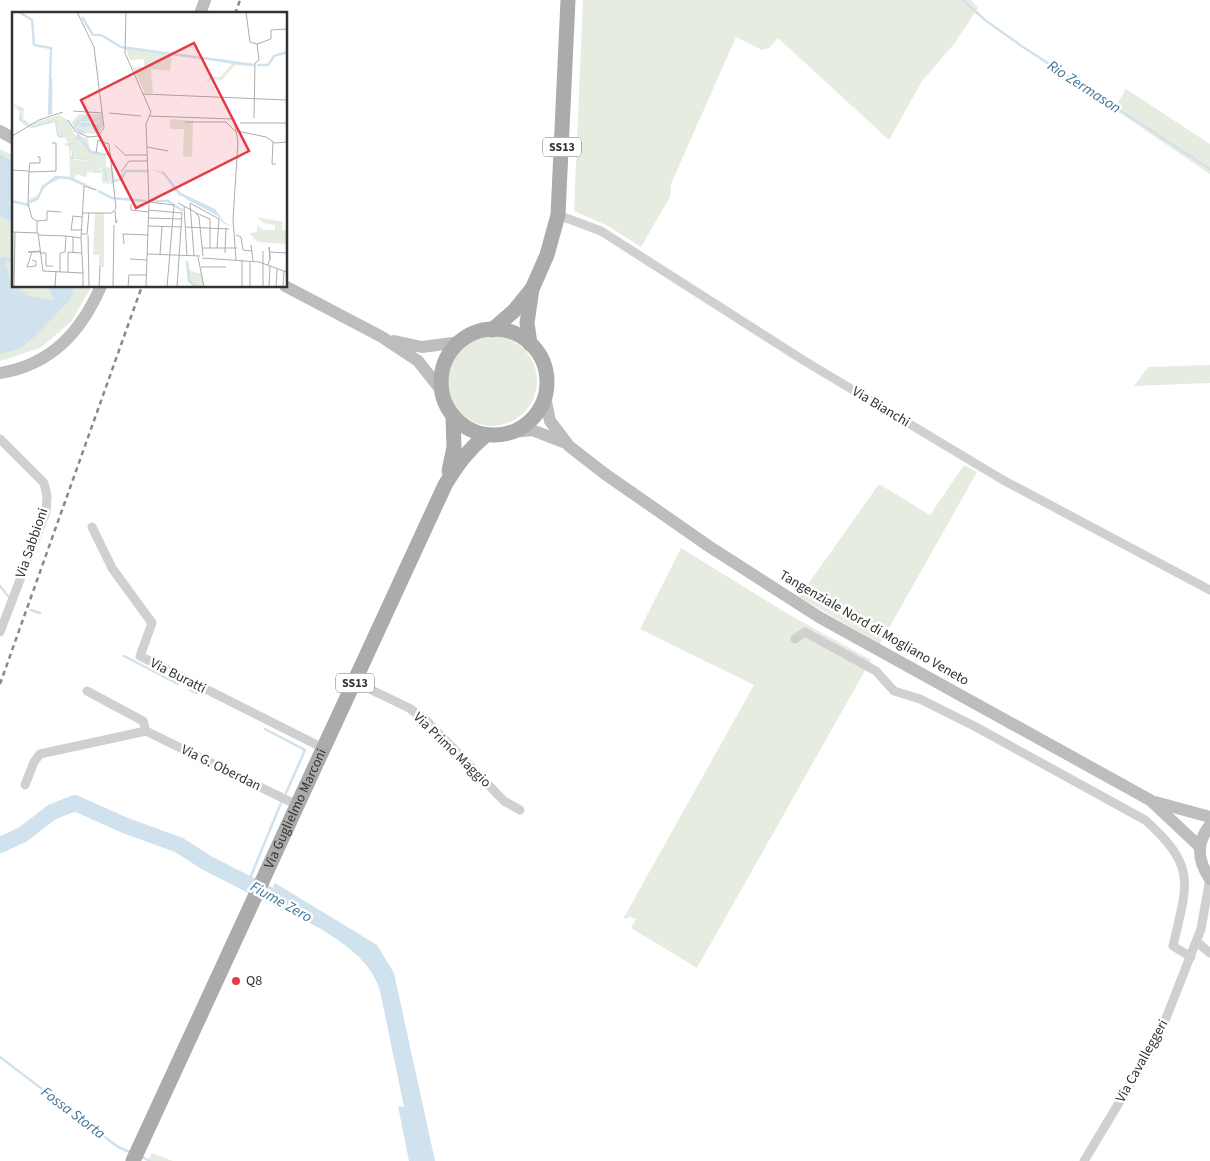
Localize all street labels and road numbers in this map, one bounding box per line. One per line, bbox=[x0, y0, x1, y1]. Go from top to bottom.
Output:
road number: SS13 bbox=[543, 138, 581, 156]
street label: Via Bianchi bbox=[848, 382, 914, 432]
street label: Via Sabbioni bbox=[11, 505, 53, 581]
street label: Tangenziale Nord di Mogliano Veneto bbox=[776, 565, 972, 691]
street label: Via Buratti bbox=[147, 653, 209, 699]
road number: SS13 bbox=[336, 674, 374, 692]
street label: Via Primo Maggio bbox=[409, 708, 495, 792]
street label: Via G. Oberdan bbox=[178, 740, 264, 796]
street label: Via Guglielmo Marconi bbox=[259, 745, 332, 872]
street label: Via Cavalleggeri bbox=[1111, 1016, 1173, 1106]

